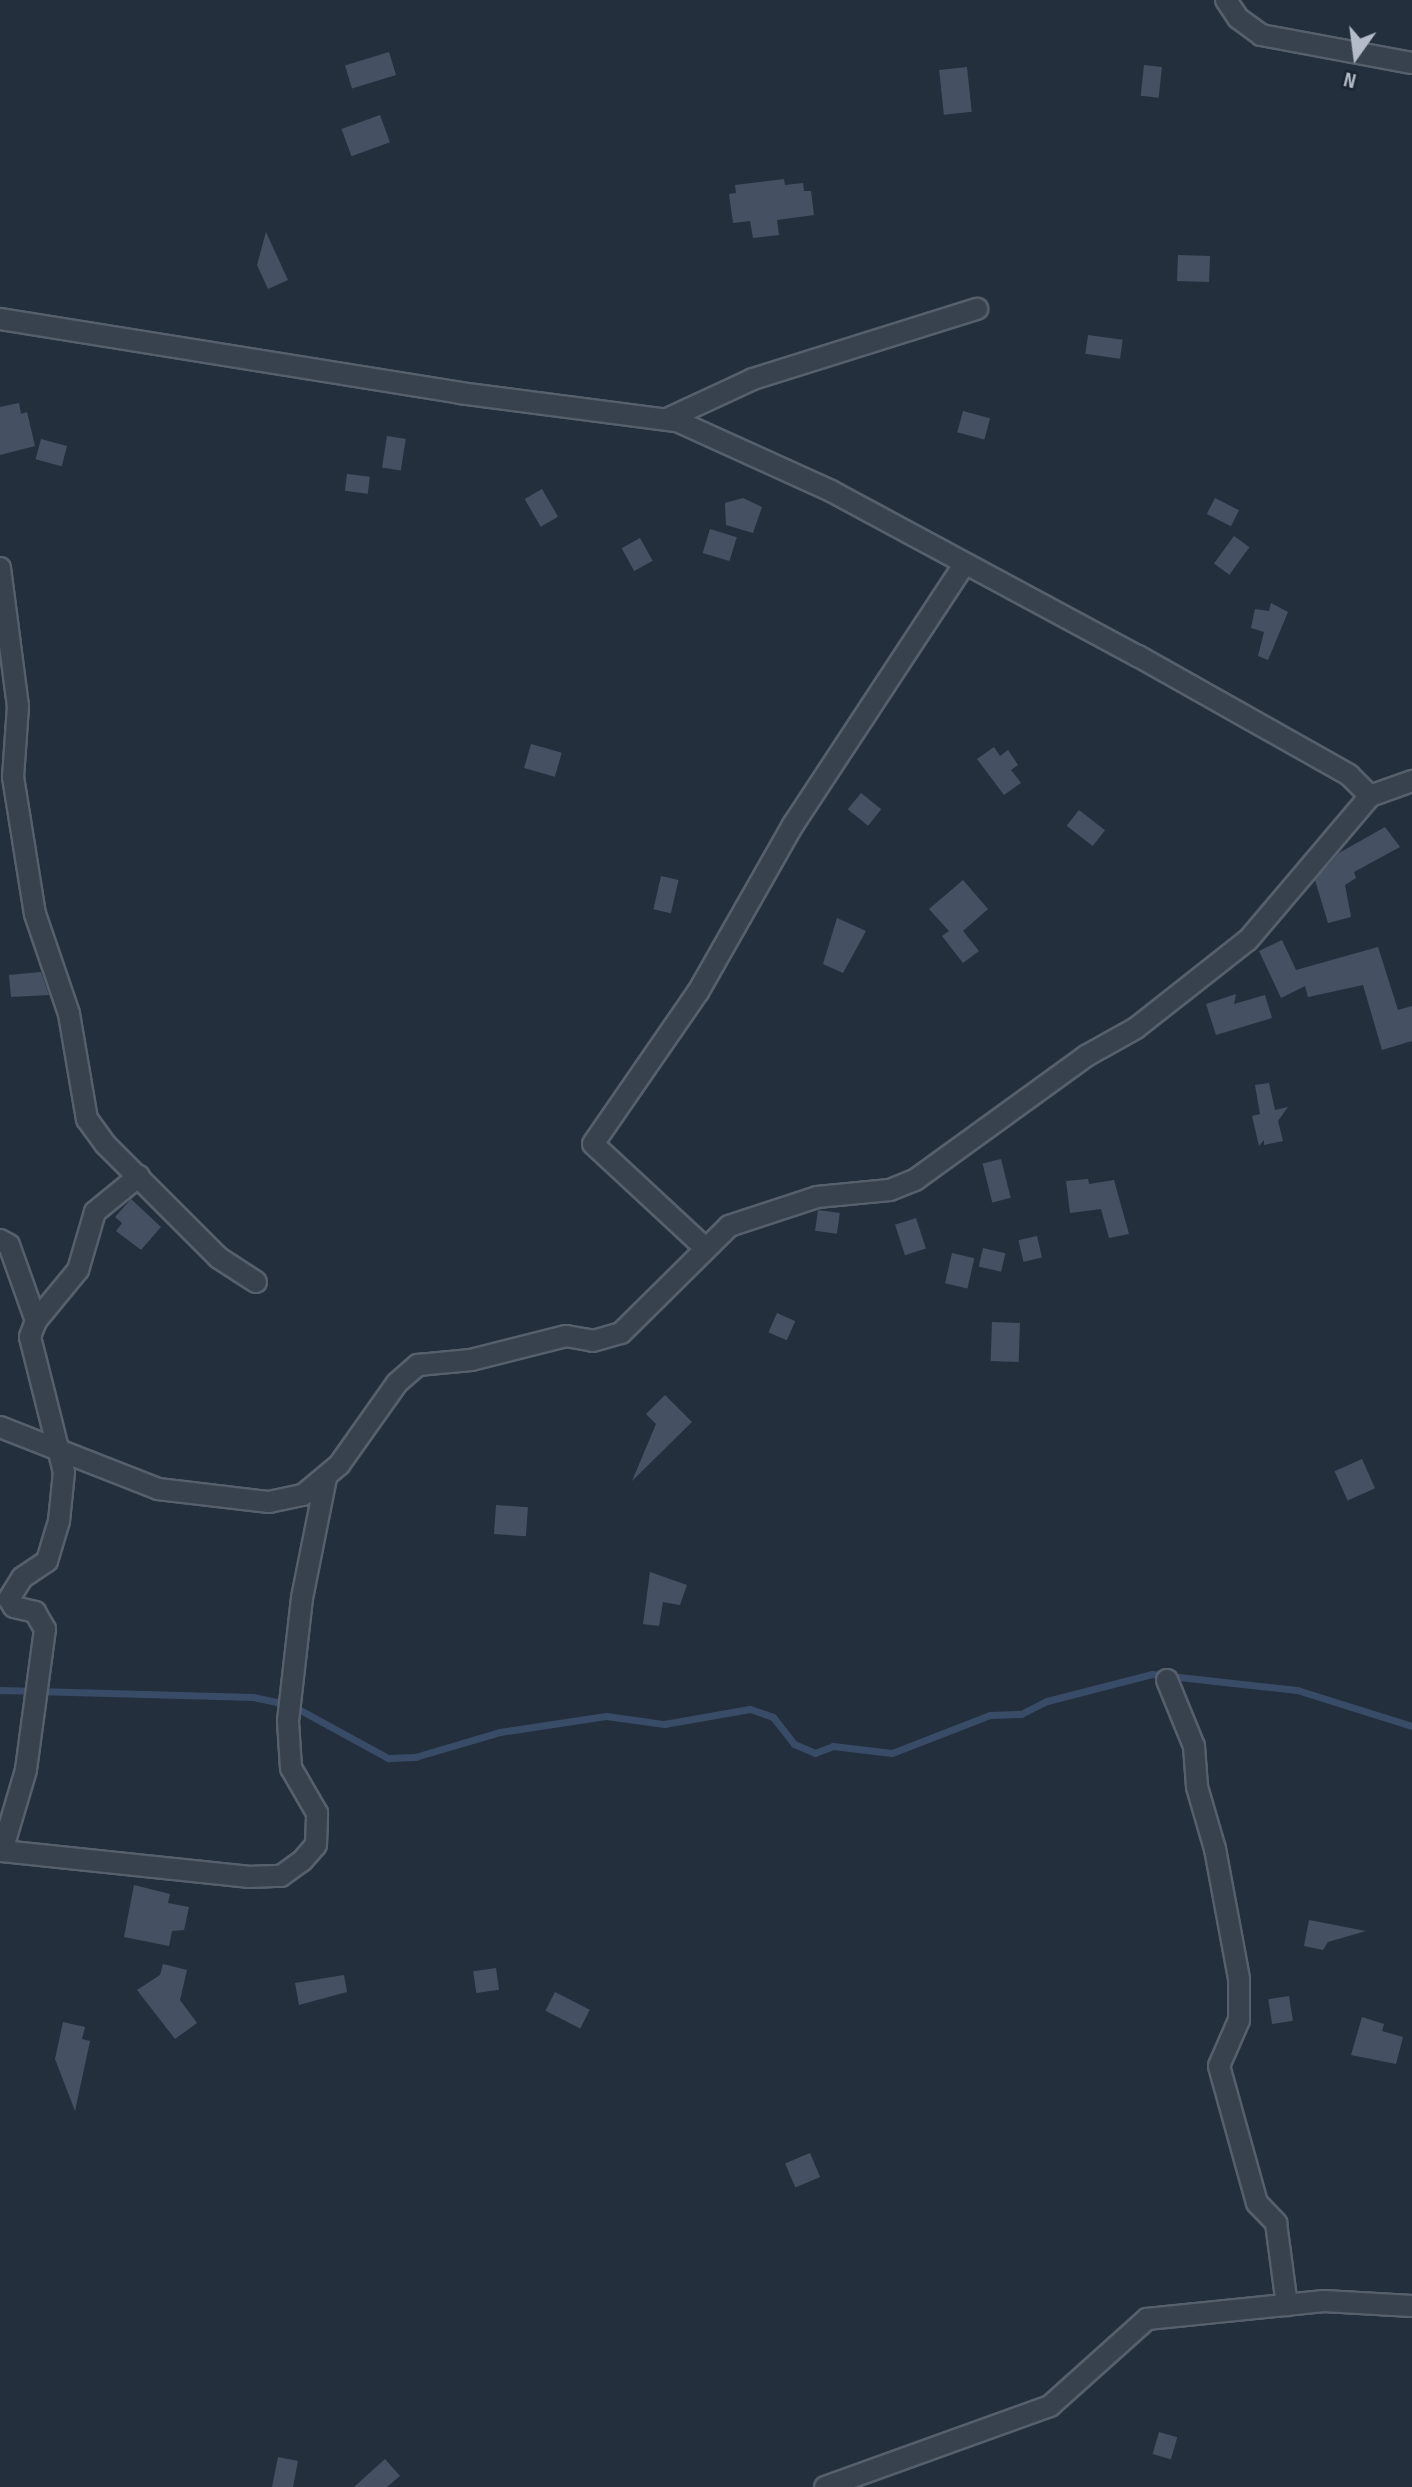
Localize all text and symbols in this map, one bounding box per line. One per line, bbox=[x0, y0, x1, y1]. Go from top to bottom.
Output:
north arrow bbox=[1316, 16, 1396, 96]
text: N bbox=[1341, 65, 1359, 94]

